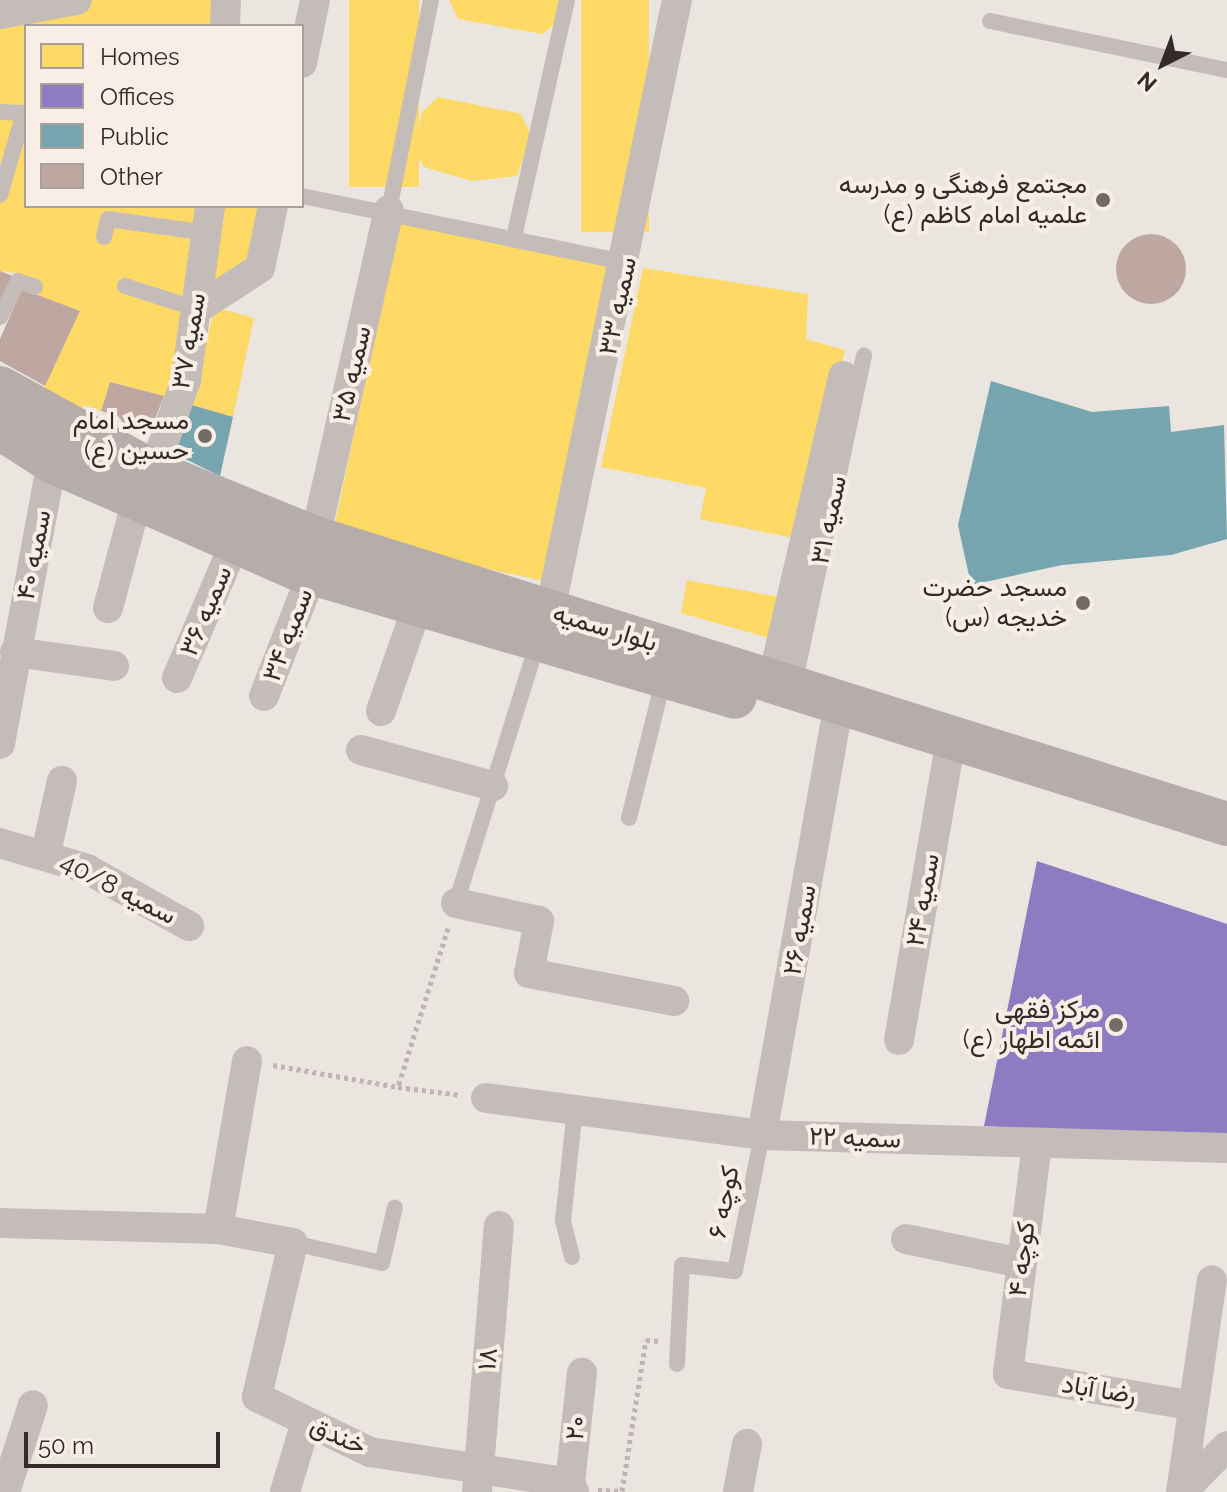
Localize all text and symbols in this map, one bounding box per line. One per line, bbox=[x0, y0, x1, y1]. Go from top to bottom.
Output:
legend bbox=[24, 24, 304, 208]
north arrow bbox=[1123, 24, 1203, 104]
text: Homes bbox=[100, 42, 180, 71]
text: N bbox=[1132, 67, 1162, 97]
text: Offices bbox=[100, 82, 174, 111]
text: Public bbox=[100, 122, 169, 151]
text: Other bbox=[100, 162, 163, 191]
place label: مجتمع فرهنگی و مدرسه علمیه امام کاظم (ع) bbox=[839, 169, 1087, 230]
marker: مجتمع فرهنگی و مدرسه علمیه امام کاظم (ع) bbox=[1094, 191, 1112, 209]
street label: سمیه ۳۳ bbox=[592, 254, 644, 358]
street label: سمیه ۳۷ bbox=[165, 290, 213, 392]
street label: سمیه ۳۵ bbox=[326, 323, 378, 425]
place label: مسجد امام حسین (ع) bbox=[73, 405, 189, 466]
marker: مسجد امام حسین (ع) bbox=[196, 427, 214, 445]
street label: سمیه ۳۱ bbox=[804, 473, 854, 567]
street label: سمیه ۴۰ bbox=[10, 507, 58, 603]
street label: سمیه ۳۶ bbox=[173, 561, 239, 661]
place label: مسجد حضرت خدیجه (س) bbox=[922, 572, 1067, 634]
street label: سمیه ۳۴ bbox=[256, 584, 320, 686]
marker: مسجد حضرت خدیجه (س) bbox=[1074, 594, 1092, 612]
street label: بلوار سمیه bbox=[549, 597, 661, 659]
street label: سمیه 40/8 bbox=[55, 847, 181, 931]
street label: سمیه ۲۴ bbox=[900, 851, 946, 949]
street label: سمیه ۲۶ bbox=[777, 882, 823, 978]
place label: مرکز فقهی ائمه اطهار (ع) bbox=[963, 994, 1100, 1056]
marker: مرکز فقهی ائمه اطهار (ع) bbox=[1107, 1016, 1125, 1034]
street label: سمیه ۲۲ bbox=[808, 1121, 902, 1155]
street label: کوچه ۶ bbox=[702, 1163, 746, 1241]
street label: کوچه ۴ bbox=[1002, 1220, 1042, 1298]
street label: ۱۸ bbox=[471, 1346, 505, 1372]
street label: رضا آباد bbox=[1060, 1369, 1138, 1411]
street label: خندق bbox=[305, 1410, 371, 1462]
street label: ۲۰ bbox=[559, 1414, 593, 1442]
scale bar bbox=[28, 1416, 224, 1466]
text: 50 m bbox=[38, 1431, 94, 1460]

